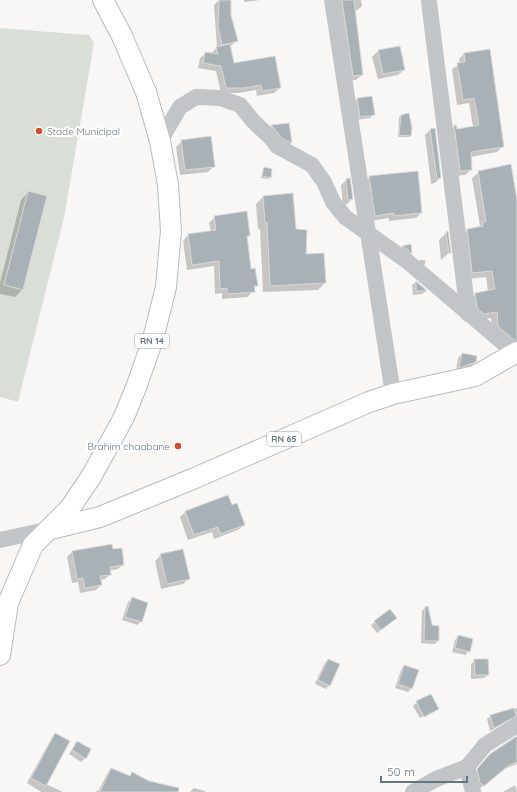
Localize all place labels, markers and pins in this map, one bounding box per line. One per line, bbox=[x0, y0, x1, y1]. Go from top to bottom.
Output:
place label: Stade Municipal bbox=[47, 125, 120, 138]
marker: Stade Municipal bbox=[34, 126, 44, 136]
place label: Brahim chaabane bbox=[87, 440, 170, 453]
marker: Brahim chaabane bbox=[173, 441, 183, 451]

